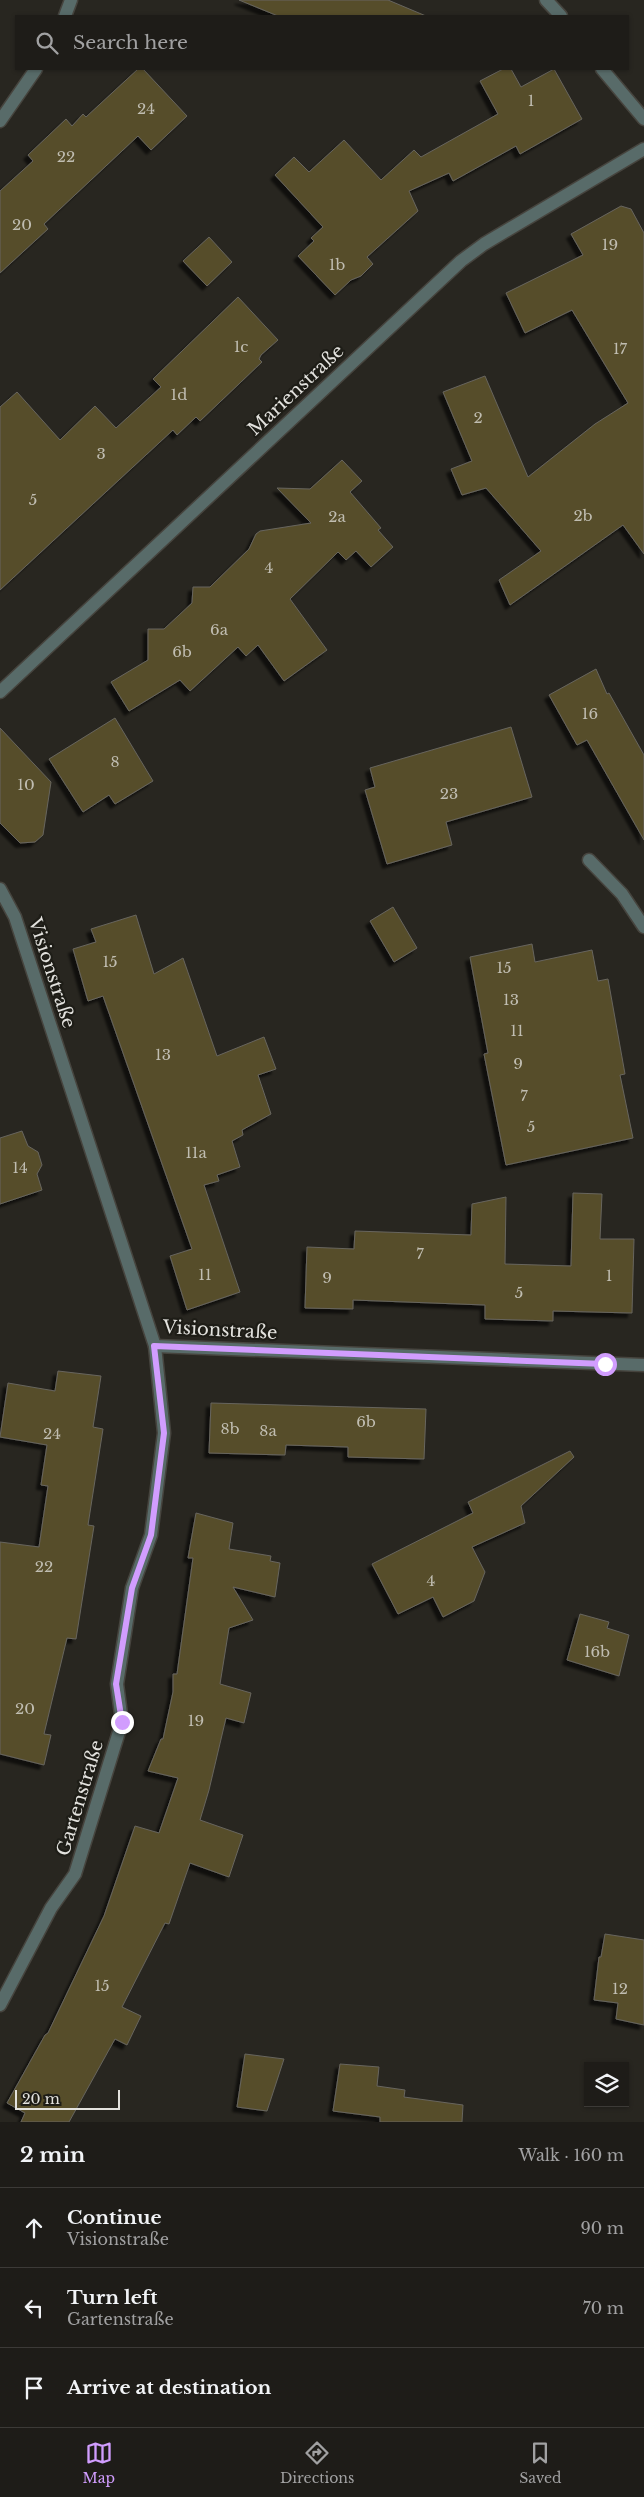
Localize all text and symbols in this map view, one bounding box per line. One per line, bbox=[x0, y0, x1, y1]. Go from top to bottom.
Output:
search box bbox=[15, 15, 629, 70]
icon: search bbox=[33, 29, 61, 57]
text: Search here bbox=[73, 31, 188, 54]
house number: 1 bbox=[528, 91, 534, 110]
house number: 24 bbox=[137, 99, 155, 118]
house number: 22 bbox=[57, 147, 75, 166]
house number: 20 bbox=[12, 215, 32, 234]
house number: 19 bbox=[602, 235, 618, 254]
house number: 1b bbox=[329, 255, 345, 274]
house number: 1c bbox=[234, 337, 248, 356]
house number: 17 bbox=[613, 339, 628, 358]
street label: Marienstraße bbox=[243, 340, 349, 440]
house number: 1d bbox=[171, 385, 187, 404]
house number: 2 bbox=[473, 408, 483, 427]
house number: 3 bbox=[96, 444, 106, 463]
house number: 5 bbox=[29, 490, 37, 509]
house number: 2b bbox=[573, 506, 593, 525]
house number: 2a bbox=[328, 507, 346, 526]
house number: 4 bbox=[265, 558, 273, 577]
house number: 6a bbox=[210, 620, 229, 639]
house number: 6b bbox=[172, 642, 192, 661]
house number: 16 bbox=[582, 704, 598, 723]
house number: 8 bbox=[110, 752, 120, 771]
house number: 10 bbox=[17, 775, 35, 794]
house number: 23 bbox=[440, 784, 458, 803]
street label: Visionstraße bbox=[24, 914, 80, 1031]
house number: 15 bbox=[102, 952, 118, 971]
house number: 15 bbox=[496, 958, 512, 977]
house number: 13 bbox=[503, 990, 519, 1009]
house number: 11 bbox=[510, 1021, 524, 1040]
house number: 13 bbox=[155, 1045, 171, 1064]
house number: 9 bbox=[513, 1054, 523, 1073]
house number: 7 bbox=[520, 1086, 528, 1105]
house number: 5 bbox=[527, 1117, 535, 1136]
house number: 11a bbox=[185, 1143, 208, 1162]
house number: 14 bbox=[12, 1158, 28, 1177]
house number: 7 bbox=[416, 1244, 424, 1263]
house number: 11 bbox=[198, 1265, 212, 1284]
house number: 1 bbox=[606, 1266, 612, 1285]
house number: 9 bbox=[322, 1268, 332, 1287]
house number: 5 bbox=[515, 1283, 523, 1302]
street label: Visionstraße bbox=[161, 1316, 278, 1344]
route start bbox=[594, 1353, 617, 1376]
house number: 6b bbox=[356, 1412, 376, 1431]
house number: 8b bbox=[221, 1419, 240, 1438]
house number: 8a bbox=[259, 1421, 277, 1440]
house number: 24 bbox=[43, 1424, 61, 1443]
house number: 22 bbox=[35, 1557, 53, 1576]
house number: 4 bbox=[427, 1571, 435, 1590]
house number: 16b bbox=[584, 1642, 610, 1661]
house number: 20 bbox=[15, 1699, 35, 1718]
route end bbox=[111, 1711, 134, 1734]
house number: 19 bbox=[188, 1711, 204, 1730]
street label: Gartenstraße bbox=[52, 1737, 108, 1859]
house number: 15 bbox=[94, 1976, 110, 1995]
house number: 12 bbox=[612, 1979, 628, 1998]
map controls bbox=[584, 2062, 629, 2107]
button: layers bbox=[584, 2062, 629, 2107]
scale bar bbox=[15, 2087, 120, 2110]
text: 20 m bbox=[22, 2090, 60, 2108]
text: 2 min bbox=[20, 2142, 85, 2168]
text: Walk · 160 m bbox=[519, 2145, 624, 2165]
text: Continue bbox=[67, 2206, 162, 2229]
icon: ahead bbox=[20, 2214, 48, 2242]
text: 90 m bbox=[581, 2218, 624, 2238]
text: Visionstraße bbox=[67, 2229, 169, 2249]
text: Turn left bbox=[67, 2286, 158, 2309]
icon: left bbox=[20, 2294, 48, 2322]
text: 70 m bbox=[583, 2298, 624, 2318]
text: Gartenstraße bbox=[67, 2309, 174, 2329]
icon: arrive bbox=[20, 2374, 48, 2402]
text: Arrive at destination bbox=[67, 2376, 271, 2399]
tab: Map bbox=[82, 2439, 115, 2487]
tab: Directions bbox=[280, 2439, 354, 2487]
tab: Saved bbox=[519, 2439, 562, 2487]

